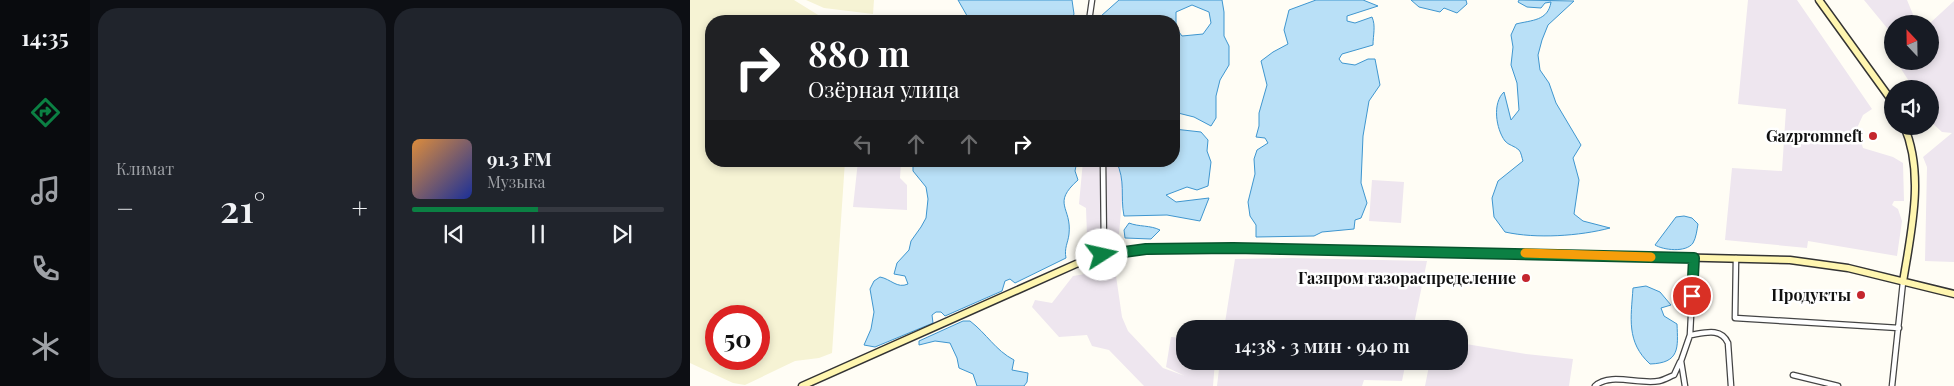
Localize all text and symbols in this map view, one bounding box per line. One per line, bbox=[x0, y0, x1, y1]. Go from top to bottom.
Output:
north arrow bbox=[1884, 15, 1939, 70]
map controls bbox=[1884, 15, 1939, 135]
text: 14:35 bbox=[21, 22, 69, 52]
text: 880 m bbox=[808, 29, 910, 76]
icon: right bbox=[725, 35, 790, 100]
text: Озёрная улица bbox=[808, 74, 960, 104]
button: sound bbox=[1884, 80, 1939, 135]
icon: directions bbox=[28, 95, 63, 130]
place label: Gazpromneft bbox=[1766, 125, 1863, 146]
icon: left bbox=[849, 130, 877, 158]
icon: ahead bbox=[902, 130, 930, 158]
icon: ahead bbox=[955, 130, 983, 158]
icon: right bbox=[1008, 130, 1036, 158]
marker: Gazpromneft bbox=[1867, 130, 1879, 142]
text: 91.3 FM bbox=[487, 145, 552, 171]
text: Климат bbox=[116, 158, 174, 179]
text: Музыка bbox=[487, 171, 546, 192]
icon: music bbox=[28, 173, 63, 208]
text: 21° bbox=[220, 182, 266, 233]
text: − bbox=[116, 189, 134, 226]
text: + bbox=[352, 189, 368, 226]
icon: previous bbox=[440, 220, 468, 248]
icon: pause bbox=[524, 220, 552, 248]
icon: next bbox=[608, 220, 636, 248]
position arrow bbox=[1075, 228, 1127, 280]
icon: phone bbox=[28, 251, 63, 286]
place label: Газпром газораспределение bbox=[1298, 267, 1516, 288]
marker: Газпром газораспределение bbox=[1520, 272, 1532, 284]
pin bbox=[1671, 275, 1713, 317]
icon: arrive bbox=[1678, 282, 1706, 310]
place label: Продукты bbox=[1771, 284, 1851, 305]
marker: Продукты bbox=[1855, 289, 1867, 301]
speed limit sign: 50 bbox=[705, 305, 770, 370]
icon: climate bbox=[28, 329, 63, 364]
text: 14:38 · 3 мин · 940 m bbox=[1234, 332, 1410, 358]

